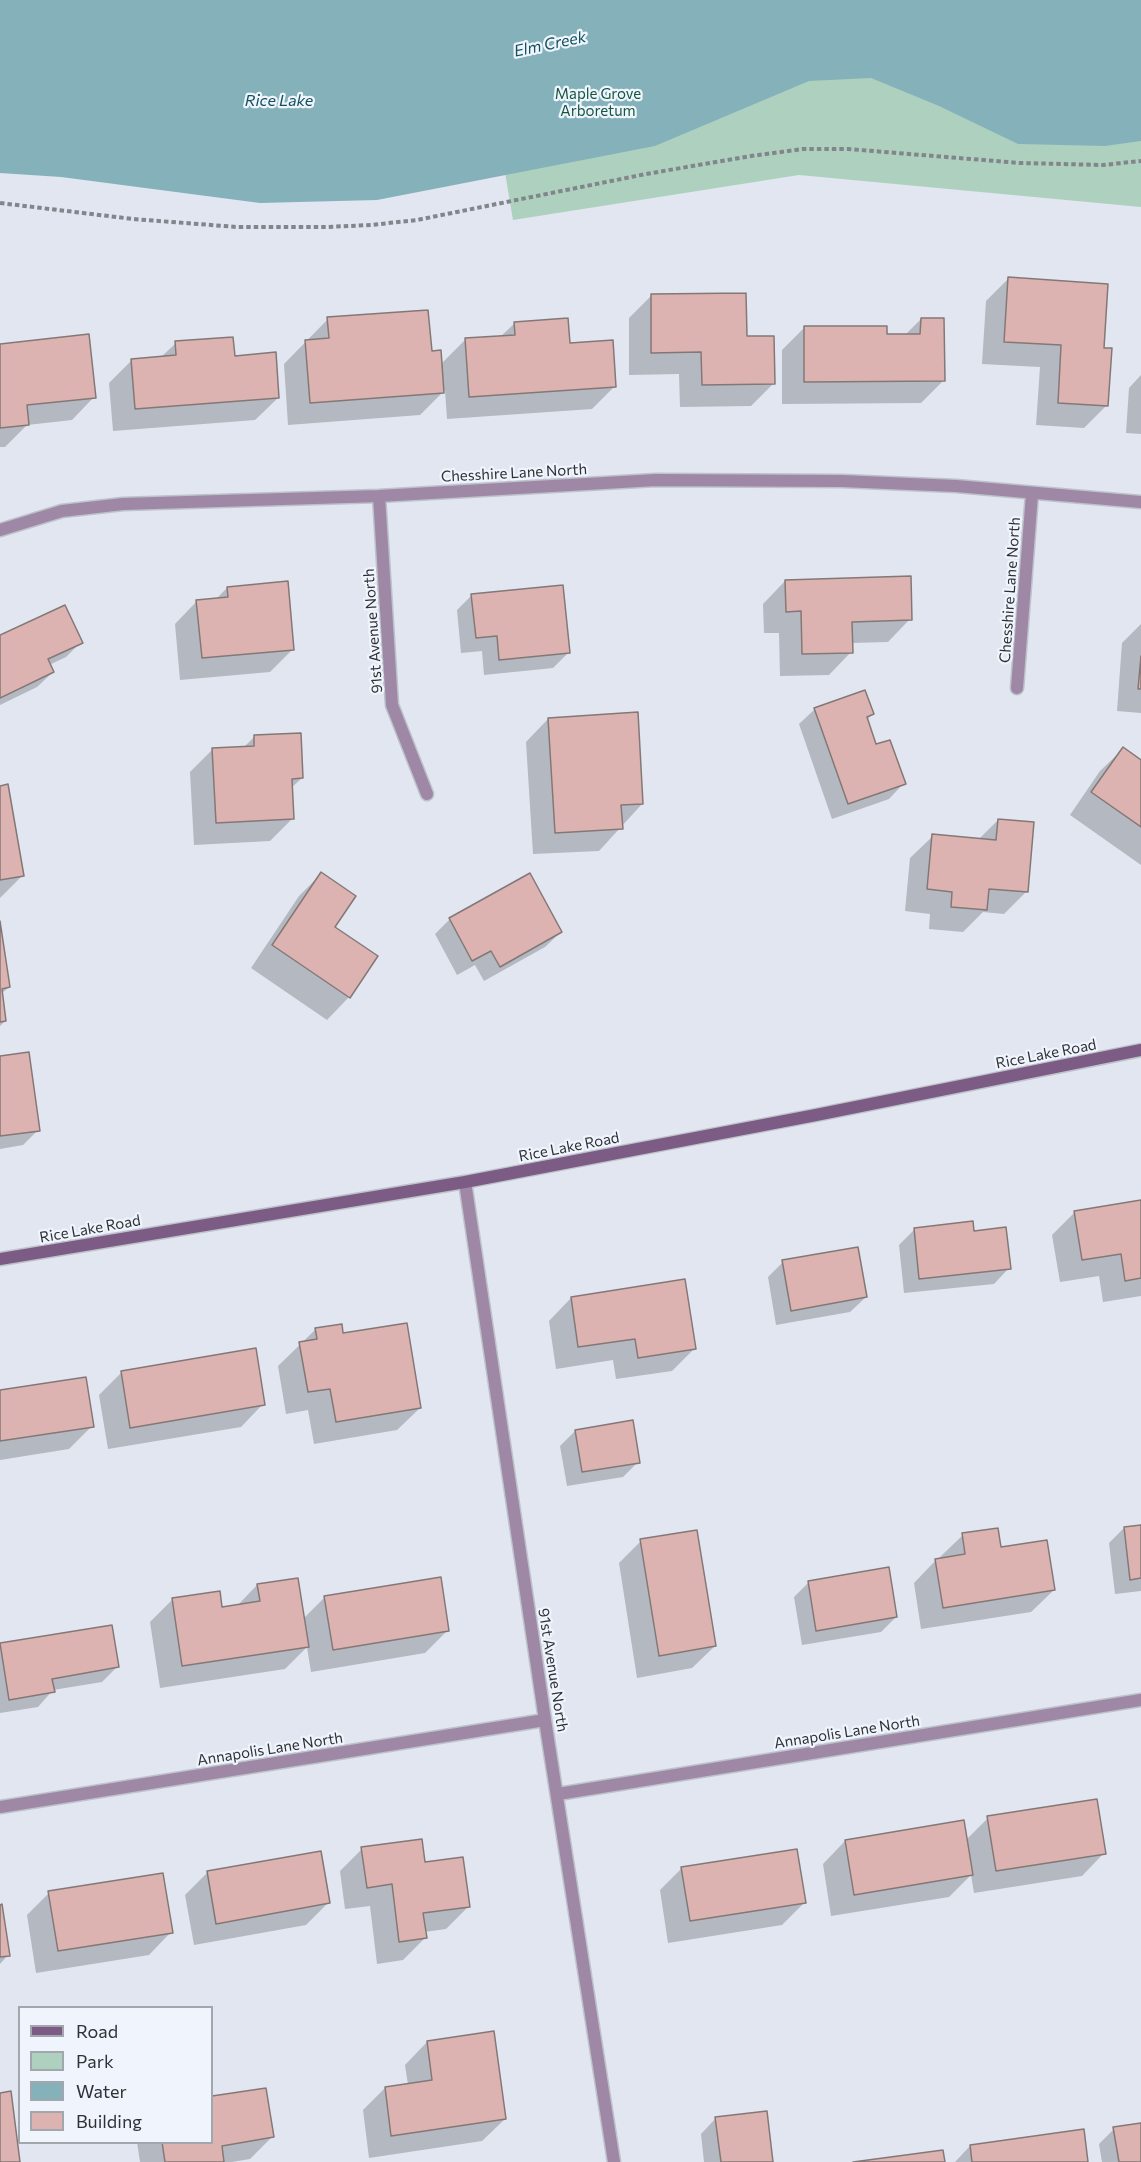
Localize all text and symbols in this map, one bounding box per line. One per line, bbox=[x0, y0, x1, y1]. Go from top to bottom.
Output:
water label: Elm Creek bbox=[512, 27, 588, 61]
park label: Maple Grove Arboretum bbox=[555, 85, 641, 120]
water label: Rice Lake bbox=[245, 91, 313, 111]
street label: Chesshire Lane North bbox=[441, 460, 587, 486]
street label: Chesshire Lane North bbox=[996, 516, 1024, 664]
street label: 91st Avenue North bbox=[360, 568, 386, 694]
street label: Rice Lake Road bbox=[994, 1035, 1098, 1073]
street label: Rice Lake Road bbox=[517, 1128, 621, 1166]
street label: Rice Lake Road bbox=[38, 1211, 142, 1247]
street label: 91st Avenue North bbox=[534, 1607, 572, 1733]
street label: Annapolis Lane North bbox=[773, 1712, 921, 1752]
street label: Annapolis Lane North bbox=[196, 1729, 344, 1769]
legend bbox=[18, 2006, 213, 2144]
text: Road bbox=[76, 2020, 118, 2042]
text: Park bbox=[76, 2050, 114, 2072]
text: Water bbox=[76, 2080, 127, 2102]
text: Building bbox=[76, 2110, 142, 2132]

